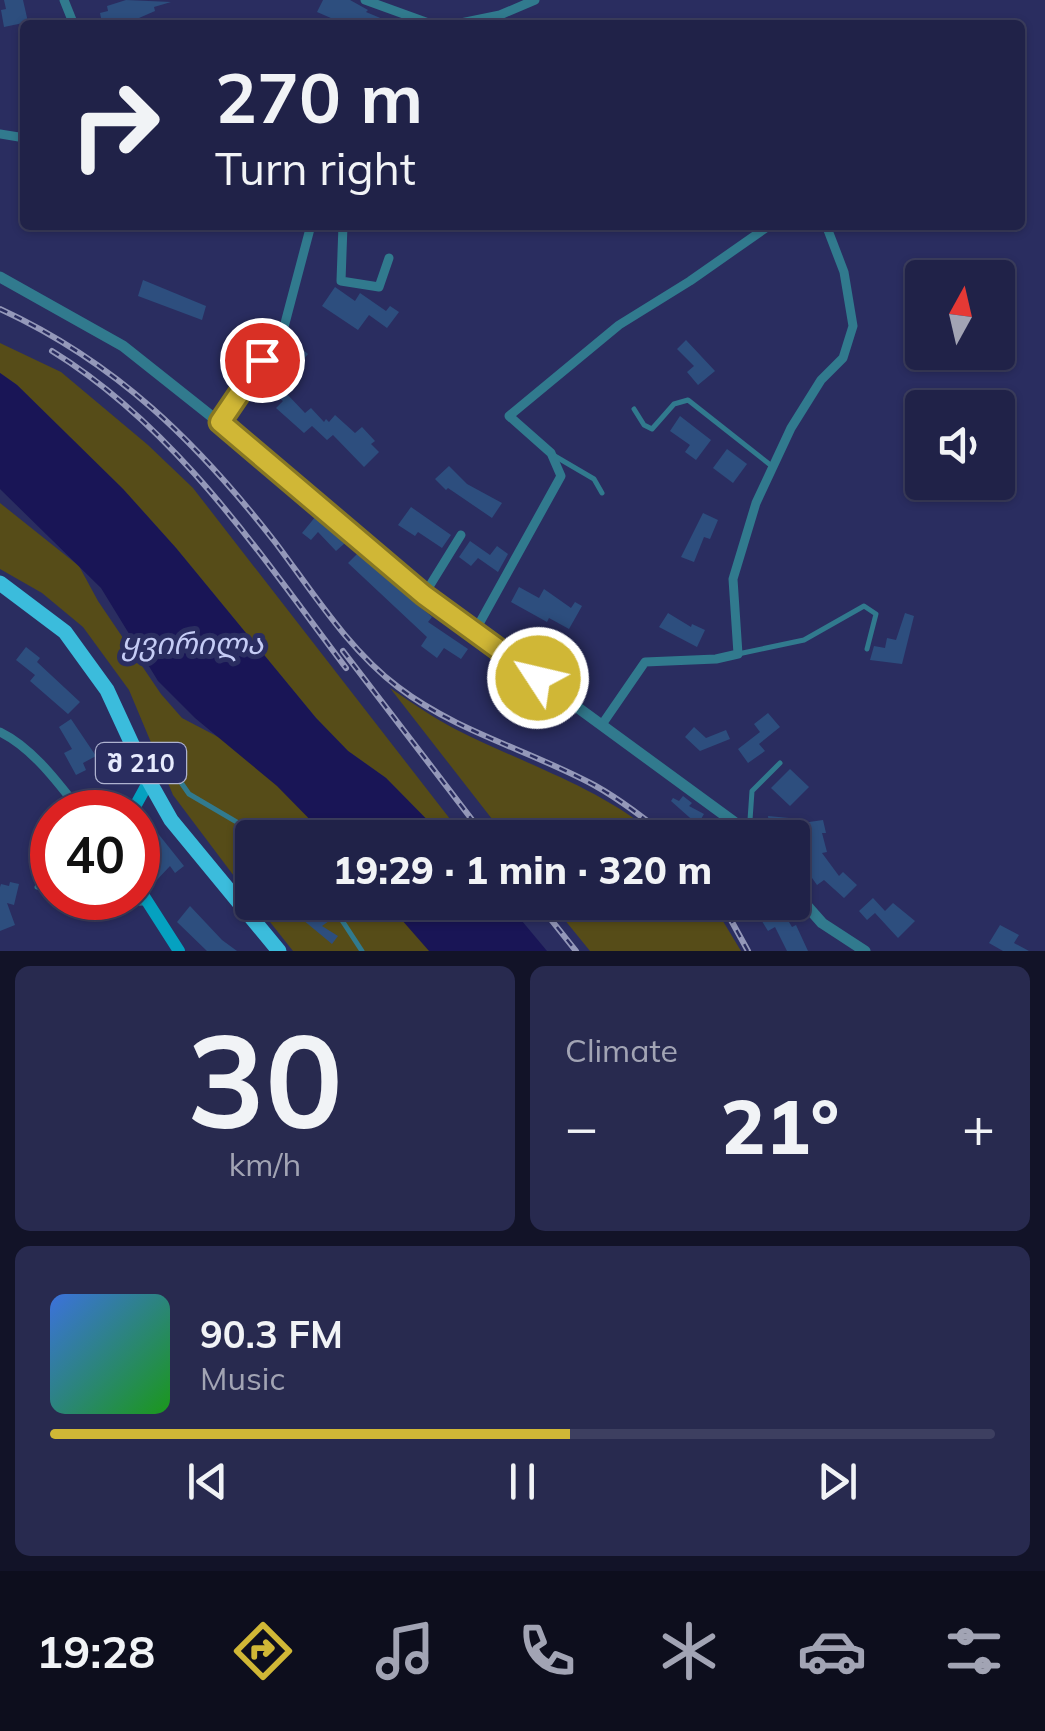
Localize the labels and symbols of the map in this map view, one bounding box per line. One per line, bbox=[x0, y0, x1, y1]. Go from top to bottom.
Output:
north arrow bbox=[905, 260, 1015, 370]
pin bbox=[220, 318, 305, 403]
water label: ყვირილა bbox=[121, 624, 264, 662]
position arrow bbox=[486, 626, 590, 730]
road number: შ 210 bbox=[96, 743, 186, 783]
speed limit sign: 40 bbox=[30, 790, 160, 920]

